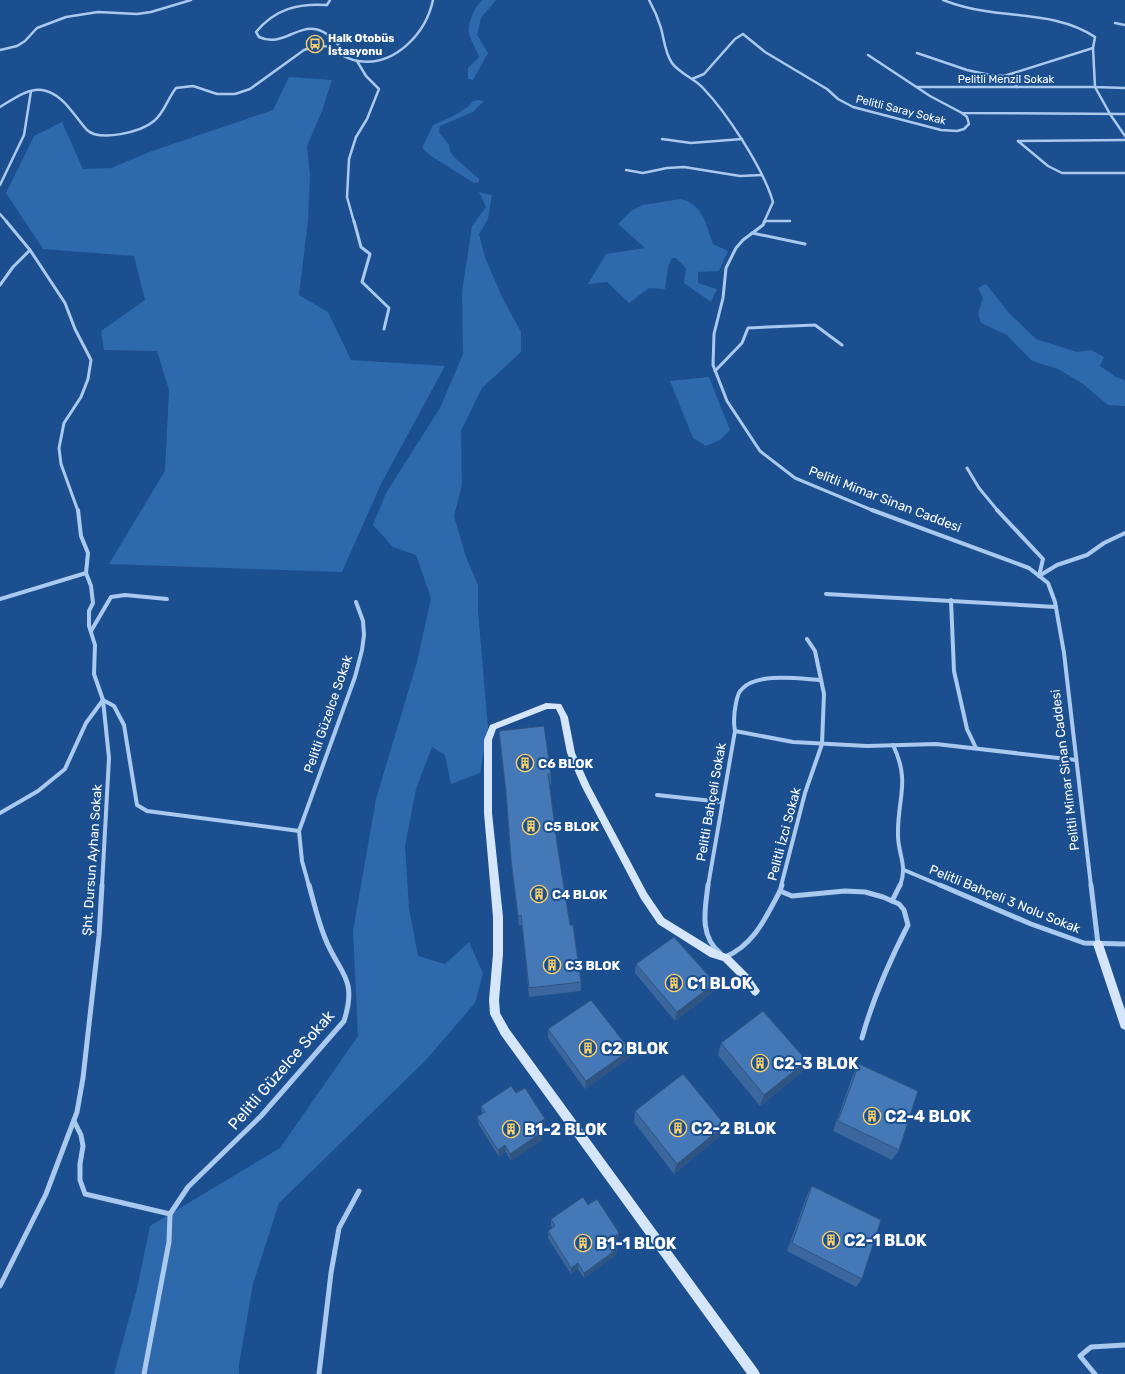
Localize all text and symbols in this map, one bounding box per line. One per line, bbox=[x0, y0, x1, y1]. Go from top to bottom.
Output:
place label: Halk Otobüs İstasyonu bbox=[328, 32, 394, 58]
bus stop icon: Halk Otobüs İstasyonu bbox=[305, 34, 325, 54]
street label: Pelitli Menzil Sokak bbox=[958, 73, 1055, 86]
street label: Pelitli Saray Sokak bbox=[854, 92, 948, 128]
street label: Pelitli Mimar Sinan Caddesi bbox=[807, 463, 963, 535]
street label: Pelitli Güzelce Sokak bbox=[301, 653, 355, 775]
street label: Pelitli Mimar Sinan Caddesi bbox=[1048, 689, 1082, 851]
street label: Pelitli Bahçeli Sokak bbox=[693, 741, 729, 862]
building icon: C6 BLOK bbox=[515, 753, 535, 773]
place label: C6 BLOK bbox=[538, 756, 593, 771]
street label: Şht. Dursun Ayhan Sokak bbox=[79, 783, 105, 936]
street label: Pelitli İzci Sokak bbox=[764, 785, 804, 882]
building icon: C5 BLOK bbox=[521, 816, 541, 836]
place label: C5 BLOK bbox=[544, 819, 599, 834]
street label: Pelitli Bahçeli 3 Nolu Sokak bbox=[927, 862, 1083, 936]
building icon: C4 BLOK bbox=[529, 884, 549, 904]
place label: C4 BLOK bbox=[552, 887, 608, 902]
building icon: C3 BLOK bbox=[542, 955, 562, 975]
place label: C3 BLOK bbox=[565, 958, 621, 973]
building icon: C1 BLOK bbox=[664, 973, 684, 993]
place label: C1 BLOK bbox=[687, 974, 753, 993]
street label: Pelitli Güzelce Sokak bbox=[224, 1006, 339, 1134]
building icon: C2 BLOK bbox=[578, 1038, 598, 1058]
place label: C2 BLOK bbox=[601, 1039, 669, 1058]
building icon: C2-3 BLOK bbox=[750, 1053, 770, 1073]
place label: C2-3 BLOK bbox=[773, 1054, 859, 1073]
building icon: C2-4 BLOK bbox=[862, 1106, 882, 1126]
place label: C2-4 BLOK bbox=[885, 1107, 971, 1126]
building icon: C2-2 BLOK bbox=[668, 1118, 688, 1138]
building icon: B1-2 BLOK bbox=[501, 1119, 521, 1139]
place label: C2-2 BLOK bbox=[691, 1119, 777, 1138]
place label: B1-2 BLOK bbox=[524, 1120, 607, 1139]
building icon: C2-1 BLOK bbox=[821, 1230, 841, 1250]
place label: C2-1 BLOK bbox=[844, 1231, 927, 1250]
building icon: B1-1 BLOK bbox=[573, 1233, 593, 1253]
place label: B1-1 BLOK bbox=[596, 1234, 677, 1253]

